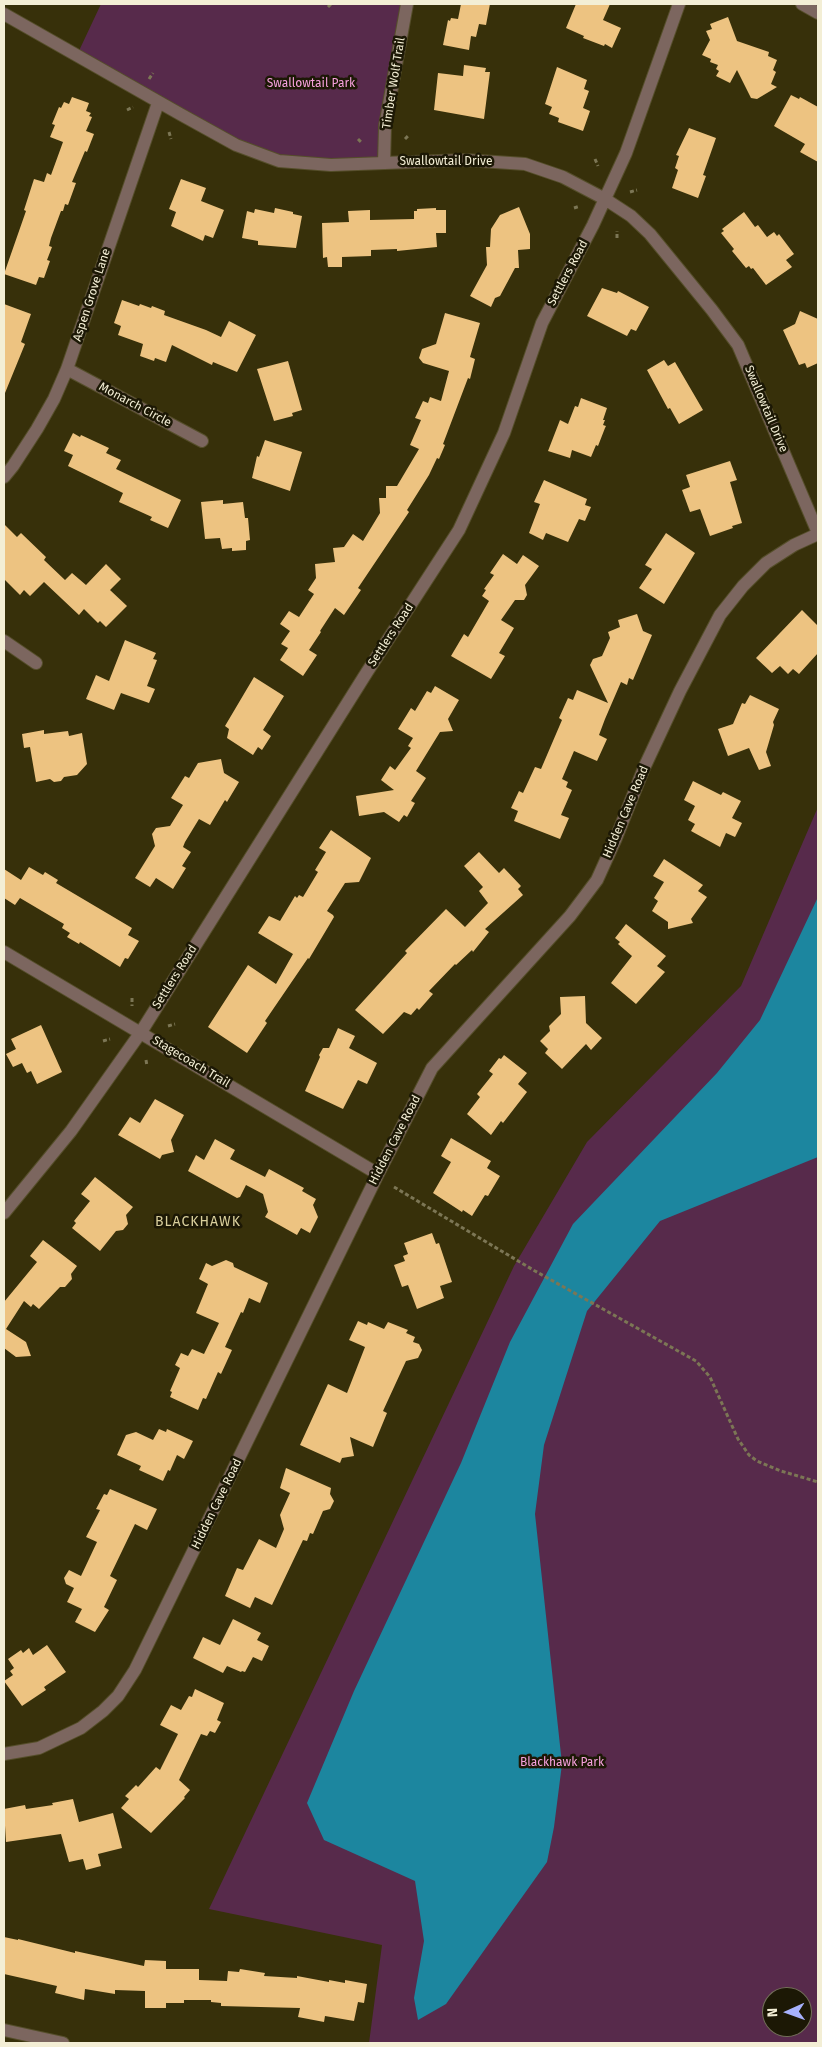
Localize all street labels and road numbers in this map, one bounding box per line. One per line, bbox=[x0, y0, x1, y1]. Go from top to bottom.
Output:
street label: Timber Wolf Trail bbox=[380, 36, 408, 130]
street label: Swallowtail Drive bbox=[400, 155, 492, 169]
street label: Settlers Road bbox=[545, 238, 591, 308]
street label: Aspen Grove Lane bbox=[70, 247, 114, 343]
street label: Swallowtail Drive bbox=[741, 363, 791, 455]
street label: Monarch Circle bbox=[96, 380, 174, 430]
street label: Settlers Road bbox=[365, 601, 417, 669]
street label: Hidden Cave Road bbox=[600, 764, 652, 860]
street label: Settlers Road bbox=[150, 942, 200, 1012]
street label: Stagecoach Trail bbox=[150, 1033, 232, 1091]
street label: Hidden Cave Road bbox=[366, 1093, 424, 1187]
street label: Hidden Cave Road bbox=[189, 1456, 245, 1552]

